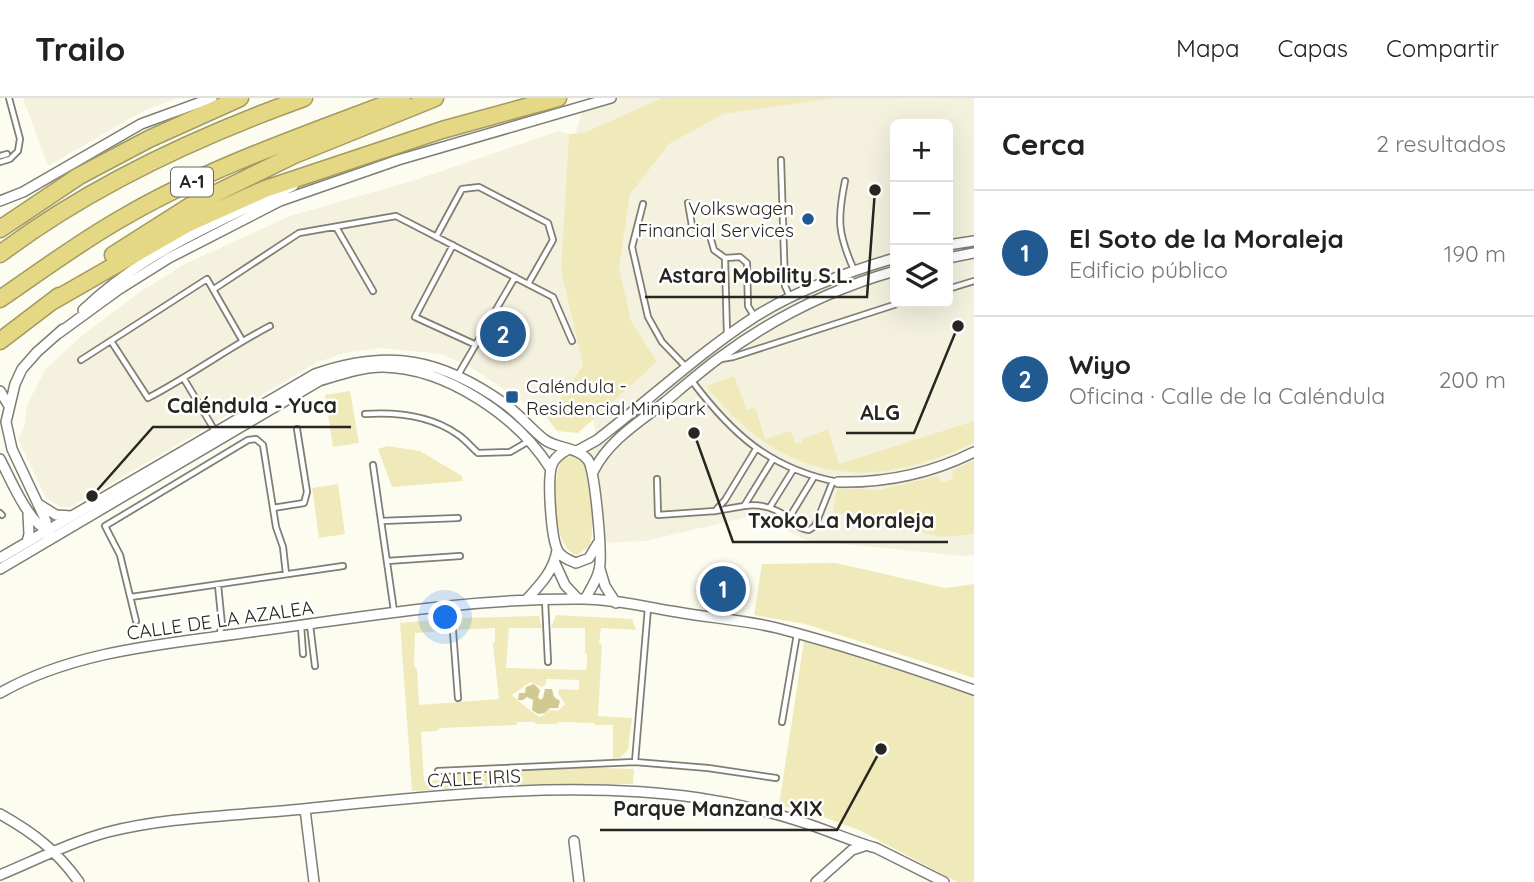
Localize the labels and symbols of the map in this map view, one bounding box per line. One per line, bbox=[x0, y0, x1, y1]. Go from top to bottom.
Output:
road number: A-1 bbox=[171, 168, 213, 196]
place label: Volkswagen Financial Services bbox=[637, 196, 794, 242]
marker: Volkswagen Financial Services bbox=[800, 211, 816, 227]
callout: Astara Mobility S.L. bbox=[645, 255, 867, 297]
text: Astara Mobility S.L. bbox=[659, 262, 853, 288]
pin: 2 bbox=[480, 308, 526, 360]
place label: Caléndula - Residencial Minipark bbox=[526, 374, 706, 420]
callout: Caléndula - Yuca bbox=[153, 385, 351, 427]
marker: Caléndula - Residencial Minipark bbox=[504, 389, 520, 405]
callout: ALG bbox=[846, 391, 914, 433]
text: Caléndula - Yuca bbox=[167, 392, 337, 418]
text: ALG bbox=[860, 399, 900, 425]
callout: Txoko La Moraleja bbox=[733, 500, 948, 542]
text: Txoko La Moraleja bbox=[748, 507, 934, 533]
pin: 1 bbox=[700, 563, 746, 615]
street label: CALLE DE LA AZALEA bbox=[125, 595, 315, 645]
your location bbox=[428, 600, 462, 634]
street label: CALLE IRIS bbox=[427, 764, 521, 792]
callout: Parque Manzana XIX bbox=[600, 788, 837, 830]
text: Parque Manzana XIX bbox=[613, 795, 823, 821]

